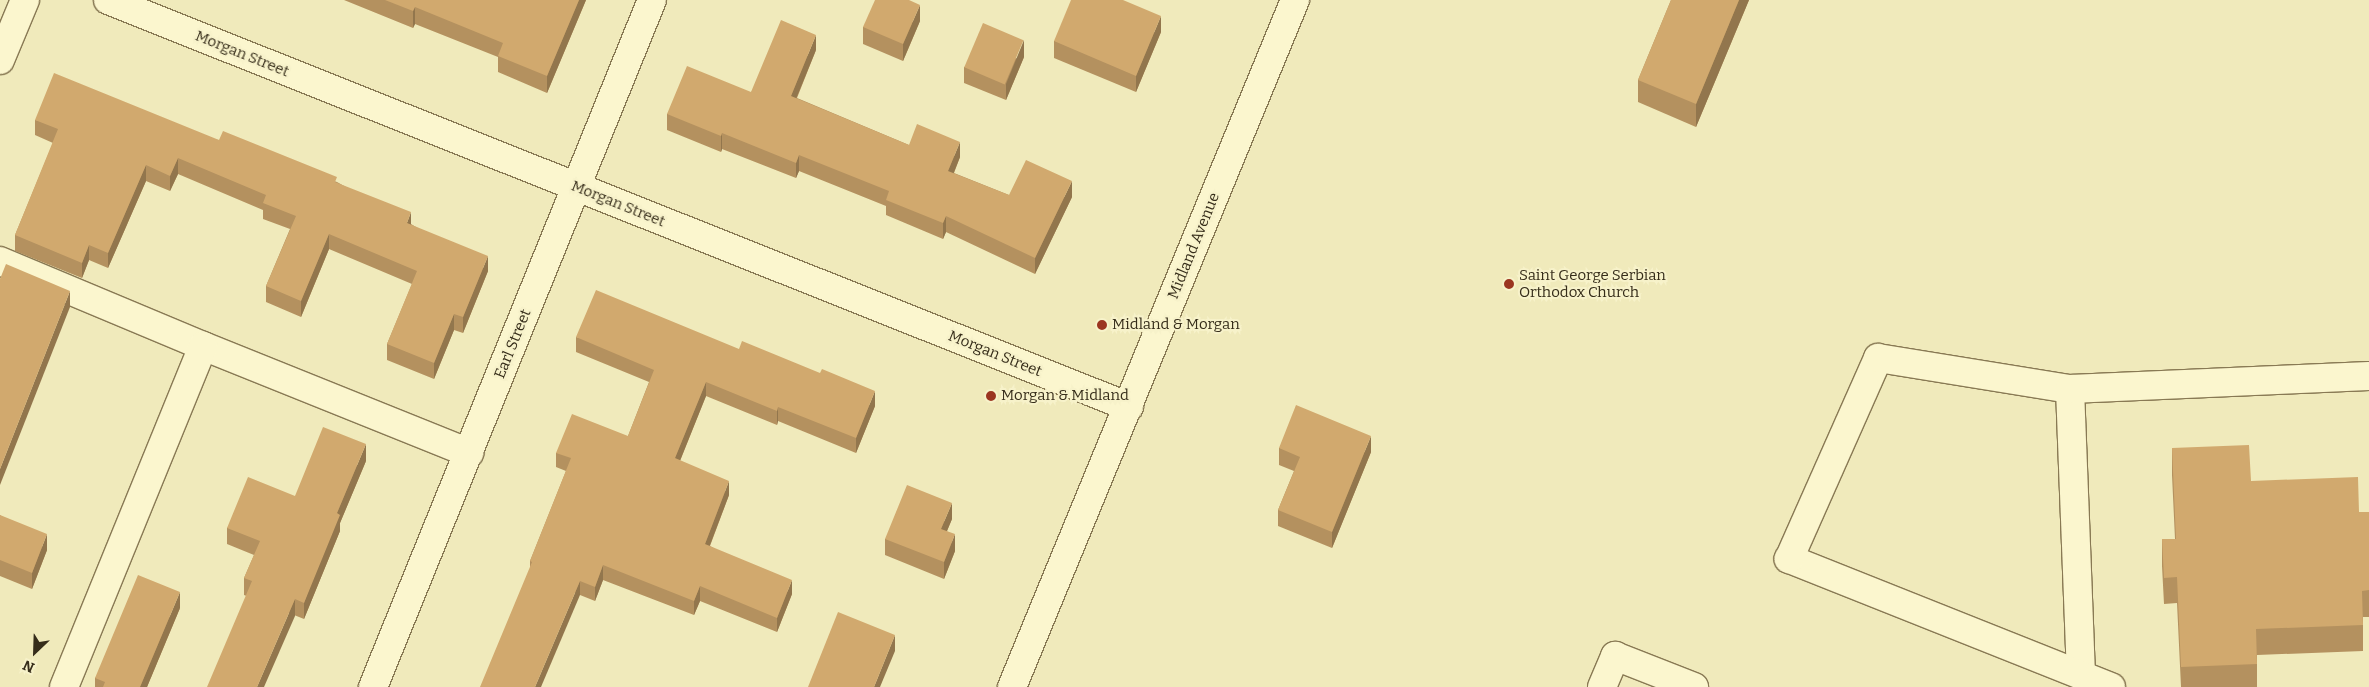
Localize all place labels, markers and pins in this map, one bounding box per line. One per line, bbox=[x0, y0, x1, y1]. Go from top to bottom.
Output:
place label: Saint George Serbian Orthodox Church bbox=[1519, 266, 1666, 301]
marker: Saint George Serbian Orthodox Church bbox=[1503, 278, 1515, 290]
place label: Midland & Morgan bbox=[1112, 316, 1240, 334]
marker: Midland & Morgan bbox=[1096, 319, 1108, 331]
place label: Morgan & Midland bbox=[1001, 387, 1129, 405]
marker: Morgan & Midland bbox=[985, 390, 997, 402]

